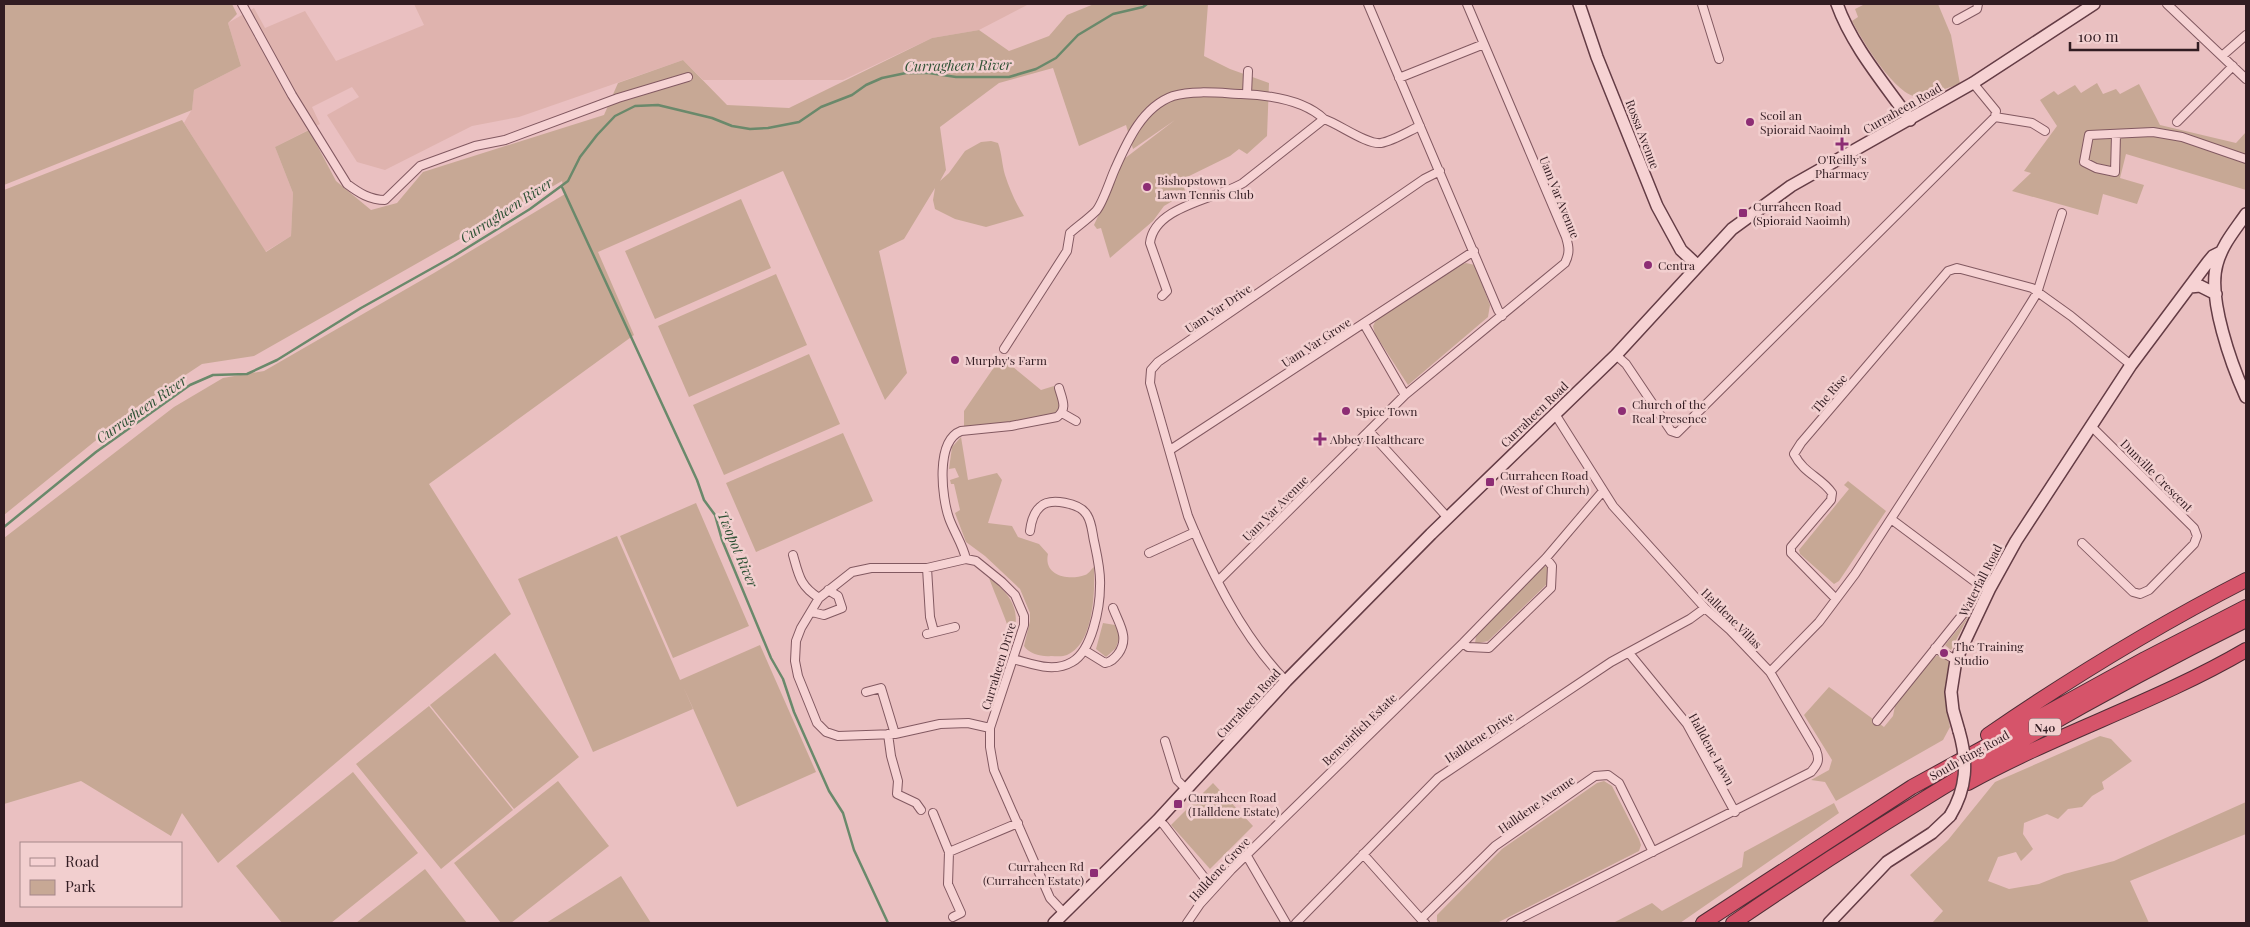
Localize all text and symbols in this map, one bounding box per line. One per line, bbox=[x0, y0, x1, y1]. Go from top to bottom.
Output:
scale bar bbox=[2070, 20, 2198, 52]
text: 100 m bbox=[2078, 26, 2119, 46]
water label: Curragheen River bbox=[904, 55, 1013, 75]
street label: Curraheen Road bbox=[1860, 79, 1944, 137]
street label: Rossa Avenue bbox=[1622, 97, 1664, 171]
place label: Scoil an Spioraid Naoimh bbox=[1760, 107, 1850, 137]
marker: Scoil an Spioraid Naoimh bbox=[1744, 116, 1756, 128]
marker: O'Reilly's Pharmacy bbox=[1836, 138, 1848, 150]
place label: O'Reilly's Pharmacy bbox=[1815, 151, 1869, 181]
street label: Uam Var Avenue bbox=[1536, 154, 1584, 240]
water label: Curragheen River bbox=[456, 172, 557, 247]
place label: Bishopstown Lawn Tennis Club bbox=[1157, 172, 1254, 202]
marker: Bishopstown Lawn Tennis Club bbox=[1141, 181, 1153, 193]
place label: Curraheen Road (Spioraid Naoimh) bbox=[1753, 198, 1850, 228]
marker: Curraheen Road (Spioraid Naoimh) bbox=[1737, 207, 1749, 219]
place label: Centra bbox=[1658, 257, 1695, 273]
marker: Centra bbox=[1642, 259, 1654, 271]
street label: Uam Var Drive bbox=[1181, 280, 1255, 336]
street label: Uam Var Grove bbox=[1278, 314, 1354, 370]
place label: Murphy's Farm bbox=[965, 352, 1047, 368]
marker: Murphy's Farm bbox=[949, 354, 961, 366]
water label: Curragheen River bbox=[92, 370, 191, 447]
street label: The Rise bbox=[1808, 370, 1850, 416]
street label: Curraheen Road bbox=[1497, 377, 1571, 451]
place label: Church of the Real Presence bbox=[1632, 396, 1707, 426]
place label: Spice Town bbox=[1356, 403, 1417, 419]
marker: Spice Town bbox=[1340, 405, 1352, 417]
marker: Church of the Real Presence bbox=[1616, 405, 1628, 417]
place label: Abbey Healthcare bbox=[1329, 431, 1424, 447]
marker: Abbey Healthcare bbox=[1314, 433, 1326, 445]
street label: Dunville Crescent bbox=[2117, 435, 2197, 515]
place label: Curraheen Road (West of Church) bbox=[1500, 467, 1589, 497]
street label: Uam Var Avenue bbox=[1239, 472, 1311, 544]
marker: Curraheen Road (West of Church) bbox=[1484, 476, 1496, 488]
water label: Twopot River bbox=[713, 508, 763, 591]
street label: Waterfall Road bbox=[1954, 541, 2005, 620]
street label: Halldene Villas bbox=[1698, 584, 1766, 652]
street label: Curraheen Drive bbox=[977, 620, 1019, 712]
place label: The Training Studio bbox=[1954, 638, 2024, 668]
marker: The Training Studio bbox=[1938, 647, 1950, 659]
street label: Curraheen Road bbox=[1212, 665, 1284, 741]
street label: Benvoirlich Estate bbox=[1318, 689, 1400, 769]
street label: Halldene Drive bbox=[1441, 708, 1517, 766]
street label: Halldene Lawn bbox=[1686, 710, 1738, 788]
road number: N40 bbox=[2029, 719, 2061, 736]
street label: South Ring Road bbox=[1926, 726, 2012, 784]
street label: Halldene Avenue bbox=[1494, 772, 1578, 836]
place label: Curraheen Road (Halldene Estate) bbox=[1188, 789, 1279, 819]
marker: Curraheen Road (Halldene Estate) bbox=[1172, 798, 1184, 810]
street label: Halldene Grove bbox=[1185, 833, 1253, 905]
legend bbox=[20, 842, 182, 907]
text: Road bbox=[65, 851, 99, 871]
place label: Curraheen Rd (Curraheen Estate) bbox=[983, 858, 1084, 888]
marker: Curraheen Rd (Curraheen Estate) bbox=[1088, 867, 1100, 879]
text: Park bbox=[65, 876, 97, 896]

